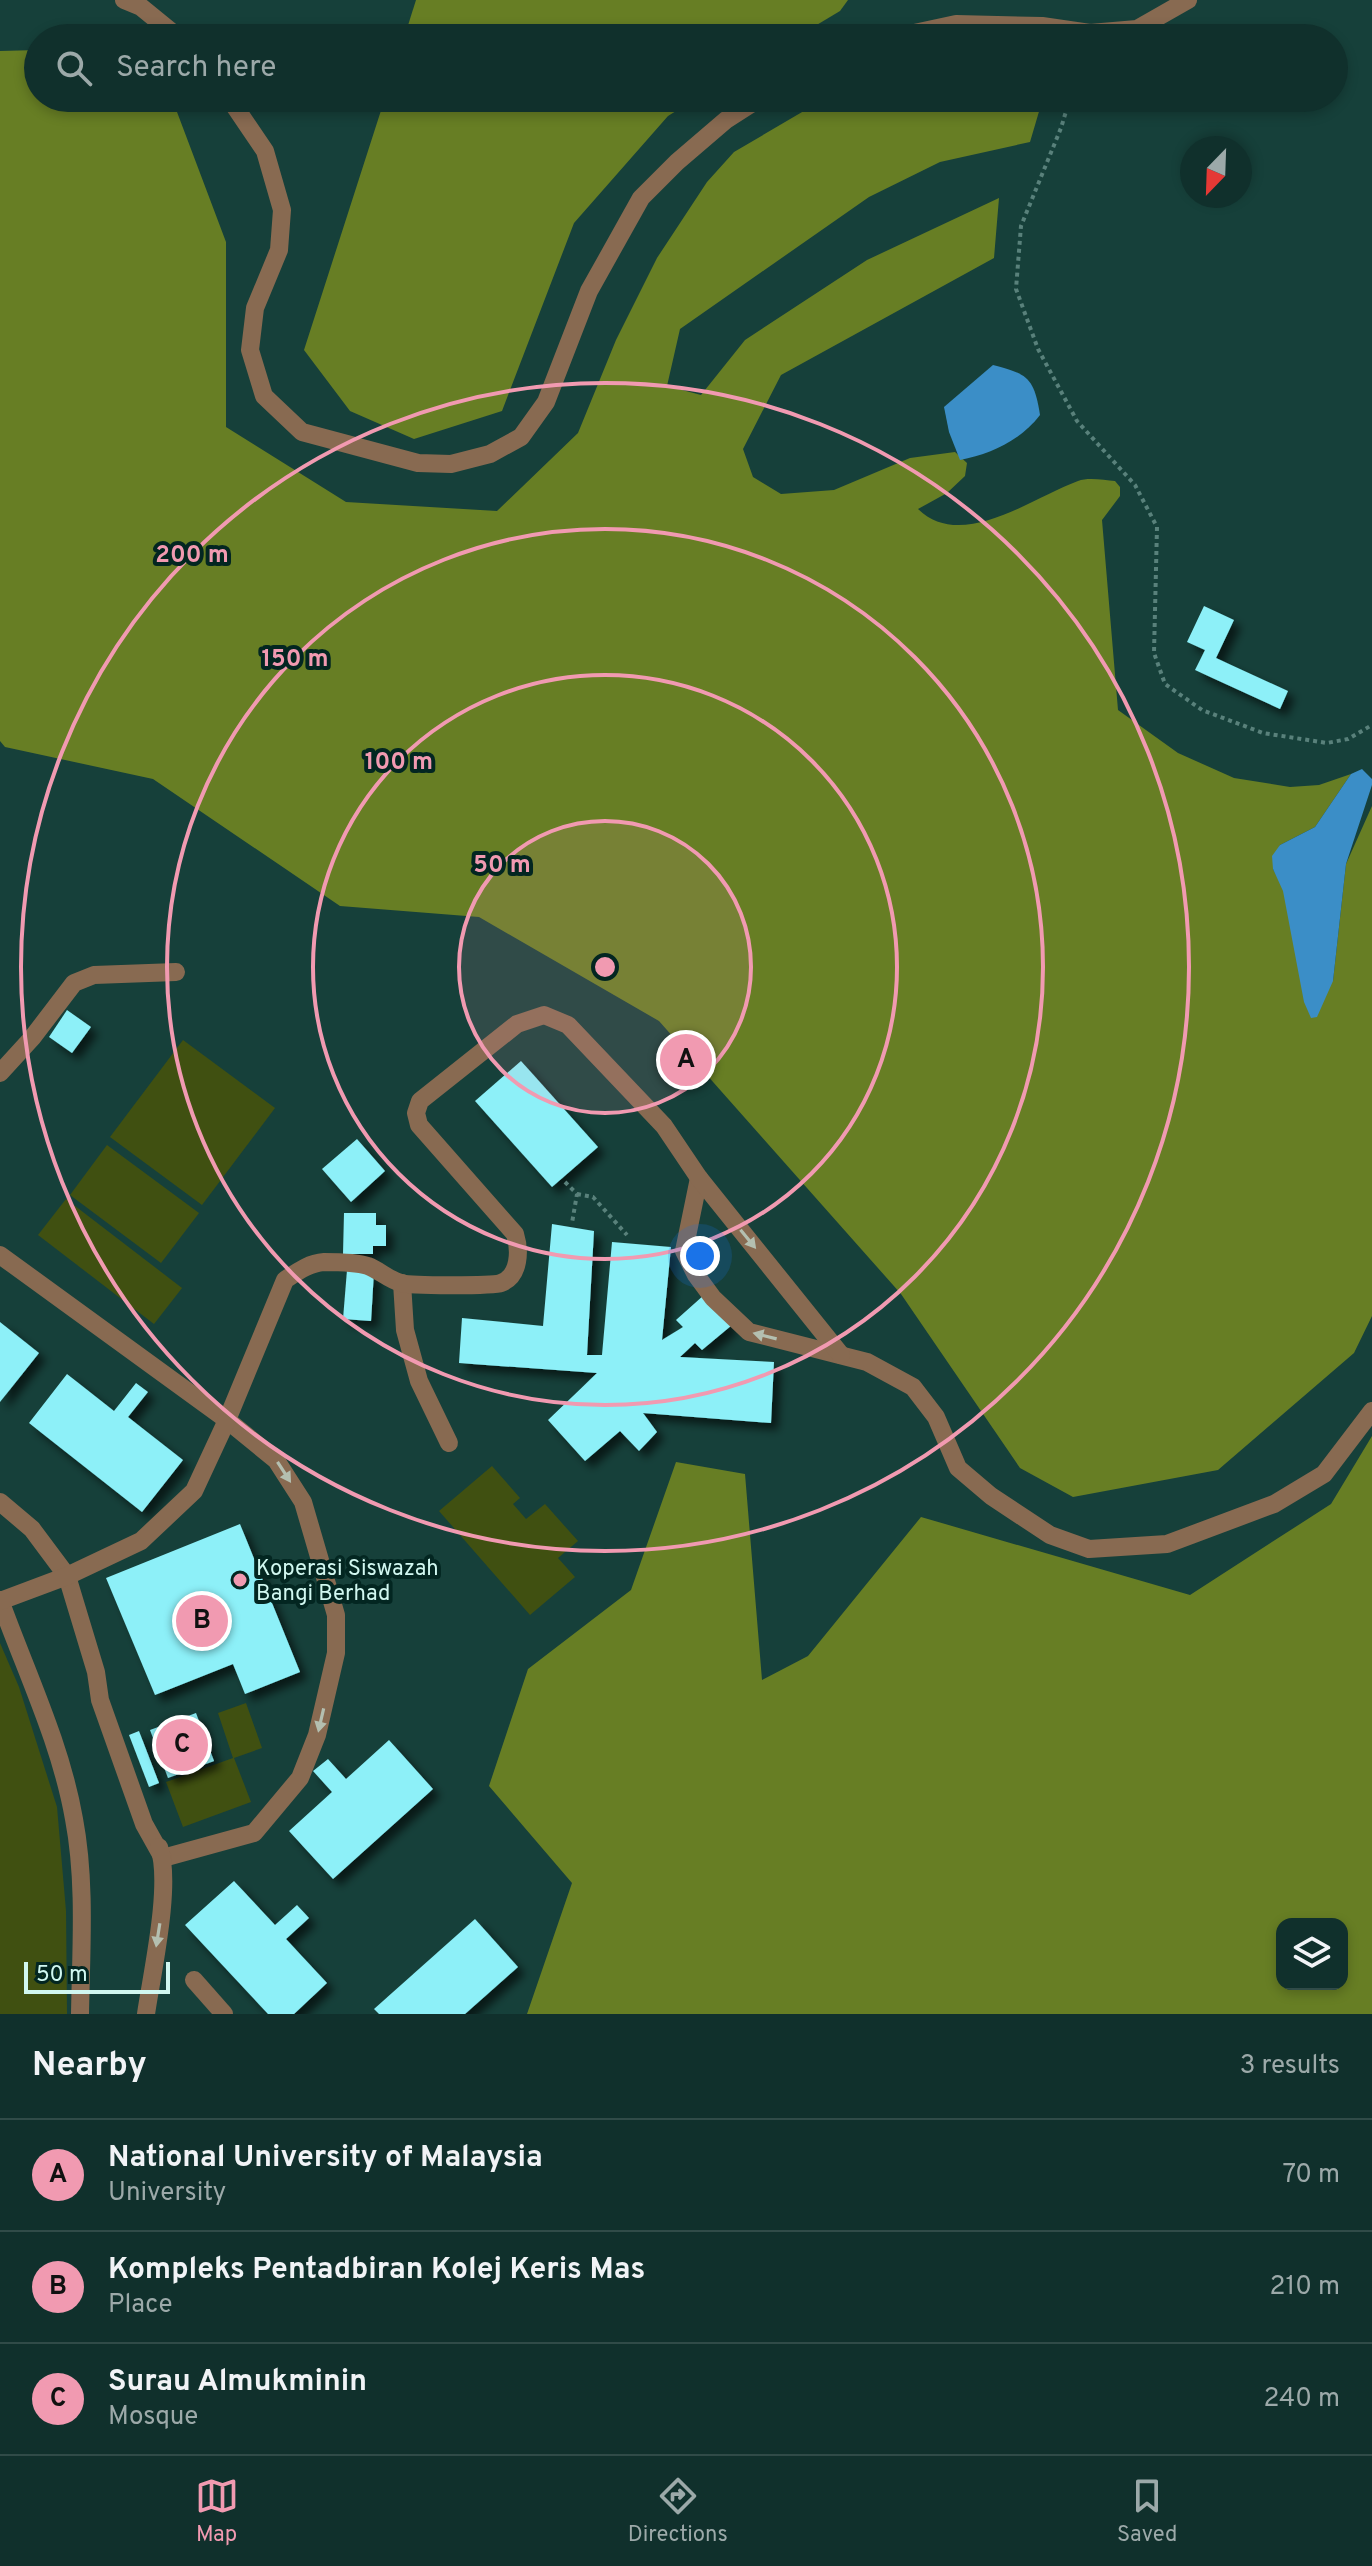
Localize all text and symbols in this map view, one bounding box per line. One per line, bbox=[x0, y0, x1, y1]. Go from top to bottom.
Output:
search box bbox=[24, 24, 1348, 112]
icon: search bbox=[52, 46, 96, 90]
text: Search here bbox=[116, 50, 276, 87]
north arrow bbox=[1180, 136, 1252, 208]
text: 200 m bbox=[155, 541, 229, 571]
text: 150 m bbox=[261, 645, 329, 675]
text: 100 m bbox=[365, 748, 433, 778]
text: 50 m bbox=[473, 851, 531, 881]
centre of rings bbox=[591, 953, 619, 981]
pin: A bbox=[660, 1030, 712, 1090]
one-way arrow bbox=[739, 1229, 755, 1249]
your location bbox=[680, 1236, 720, 1276]
one-way arrow bbox=[753, 1330, 778, 1342]
one-way arrow bbox=[277, 1462, 292, 1483]
place label: Koperasi Siswazah Bangi Berhad bbox=[256, 1556, 439, 1608]
marker: Koperasi Siswazah Bangi Berhad bbox=[231, 1571, 249, 1589]
pin: B bbox=[176, 1591, 228, 1651]
one-way arrow bbox=[314, 1708, 326, 1733]
pin: C bbox=[156, 1715, 208, 1775]
map controls bbox=[1276, 1918, 1348, 1990]
button: layers bbox=[1276, 1918, 1348, 1990]
one-way arrow bbox=[151, 1923, 164, 1948]
scale bar bbox=[24, 1958, 170, 1994]
text: 50 m bbox=[36, 1962, 88, 1989]
text: Nearby bbox=[32, 2045, 147, 2088]
text: 3 results bbox=[1240, 2050, 1340, 2083]
text: National University of Malaysia bbox=[108, 2140, 543, 2177]
text: A bbox=[49, 2159, 67, 2192]
text: 70 m bbox=[1282, 2159, 1340, 2192]
text: University bbox=[108, 2177, 226, 2210]
text: Kompleks Pentadbiran Kolej Keris Mas bbox=[108, 2252, 645, 2289]
text: B bbox=[49, 2271, 67, 2304]
text: 210 m bbox=[1270, 2271, 1340, 2304]
text: Place bbox=[108, 2289, 172, 2322]
text: Surau Almukminin bbox=[108, 2364, 367, 2401]
text: C bbox=[50, 2383, 66, 2416]
text: 240 m bbox=[1263, 2383, 1340, 2416]
text: Mosque bbox=[108, 2401, 198, 2434]
tab: Map bbox=[195, 2474, 239, 2549]
tab: Directions bbox=[628, 2474, 728, 2549]
tab: Saved bbox=[1117, 2474, 1177, 2549]

